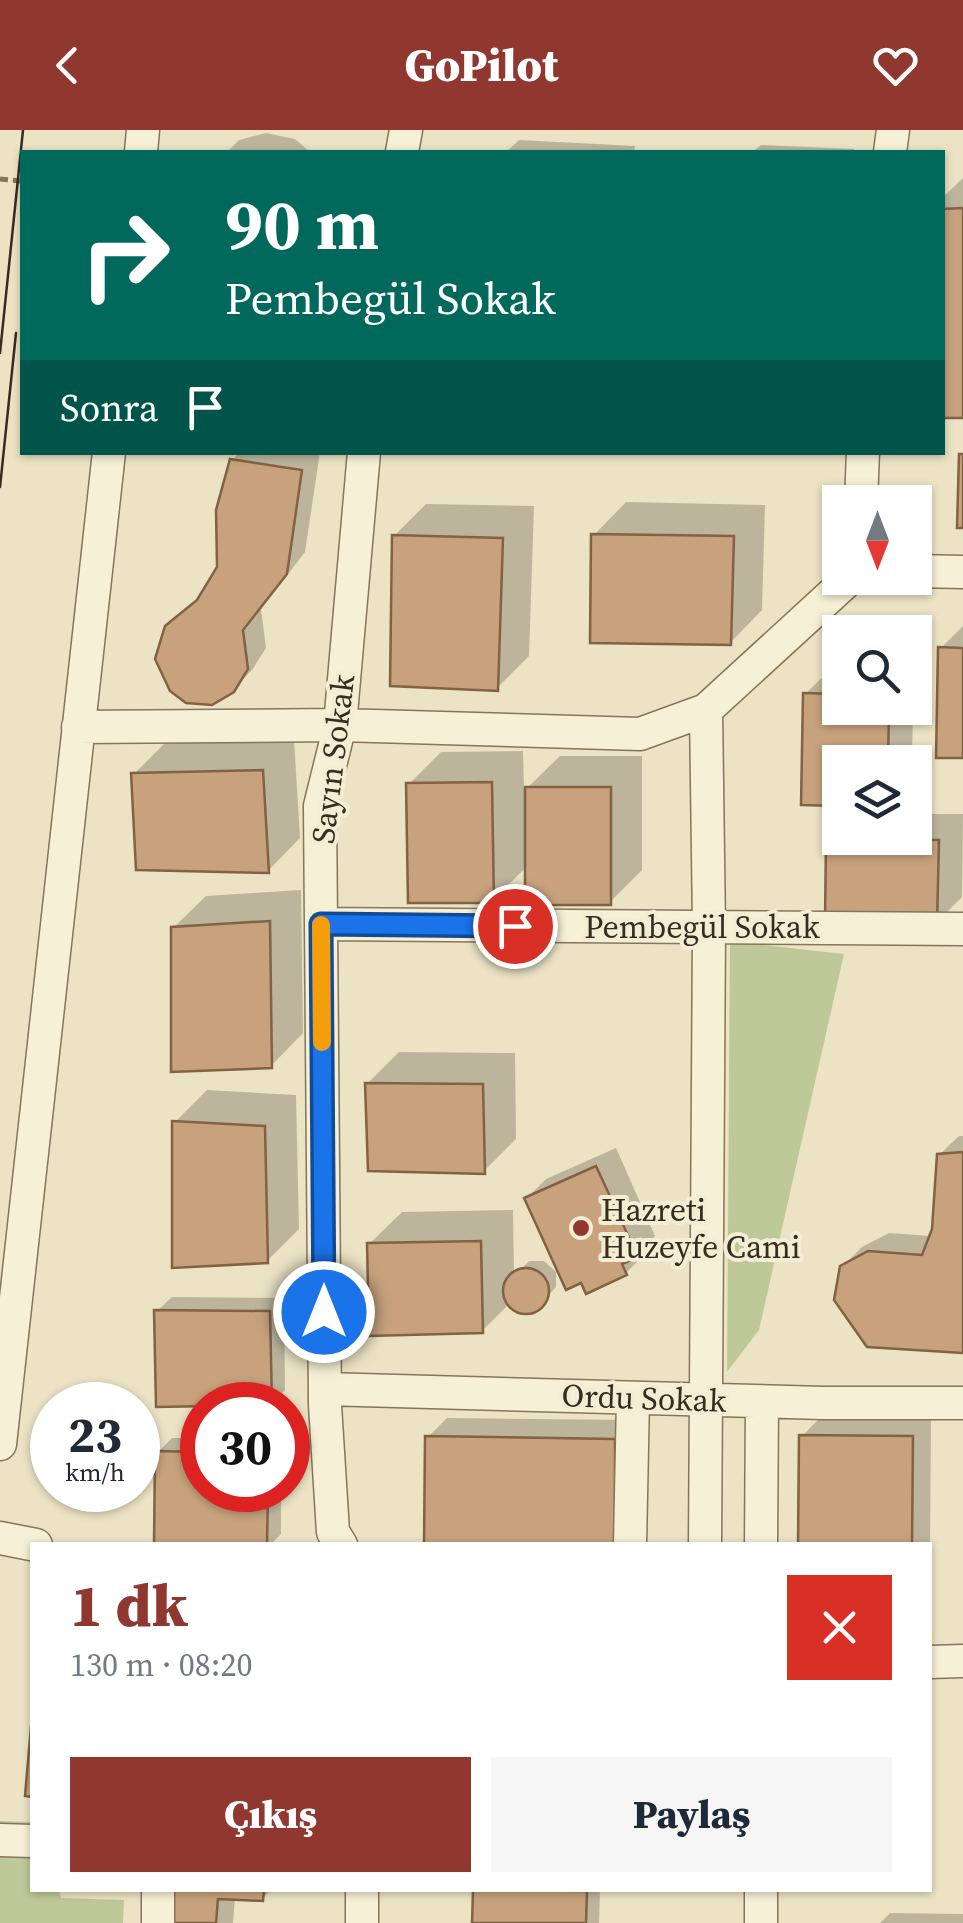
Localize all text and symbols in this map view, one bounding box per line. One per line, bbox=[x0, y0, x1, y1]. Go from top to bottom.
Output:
text: GoPilot bbox=[405, 34, 559, 96]
icon: back bbox=[40, 38, 95, 93]
icon: heart bbox=[868, 38, 923, 93]
text: 90 m bbox=[225, 176, 379, 272]
icon: right bbox=[60, 190, 190, 320]
text: Pembegül Sokak bbox=[225, 267, 556, 329]
icon: arrive bbox=[178, 380, 233, 435]
text: Sonra bbox=[60, 382, 158, 434]
north arrow bbox=[822, 485, 932, 595]
map controls bbox=[822, 485, 932, 855]
button: search bbox=[822, 615, 932, 725]
street label: Sayın Sokak bbox=[301, 671, 365, 846]
button: layers bbox=[822, 745, 932, 855]
pin bbox=[473, 884, 558, 969]
icon: arrive bbox=[488, 899, 543, 954]
street label: Pembegül Sokak bbox=[584, 905, 820, 949]
place label: Hazreti Huzeyfe Cami bbox=[601, 1188, 801, 1269]
marker: Hazreti Huzeyfe Cami bbox=[570, 1217, 592, 1239]
position arrow bbox=[272, 1260, 376, 1364]
street label: Ordu Sokak bbox=[561, 1373, 728, 1423]
speed limit sign: 30 bbox=[180, 1382, 310, 1512]
text: 23 bbox=[68, 1400, 122, 1469]
text: km/h bbox=[65, 1455, 125, 1489]
text: 1 dk bbox=[70, 1564, 188, 1646]
button: close bbox=[787, 1575, 892, 1680]
text: 130 m · 08:20 bbox=[70, 1643, 252, 1687]
button: Çıkış bbox=[70, 1757, 471, 1872]
button: Paylaş bbox=[491, 1757, 892, 1872]

